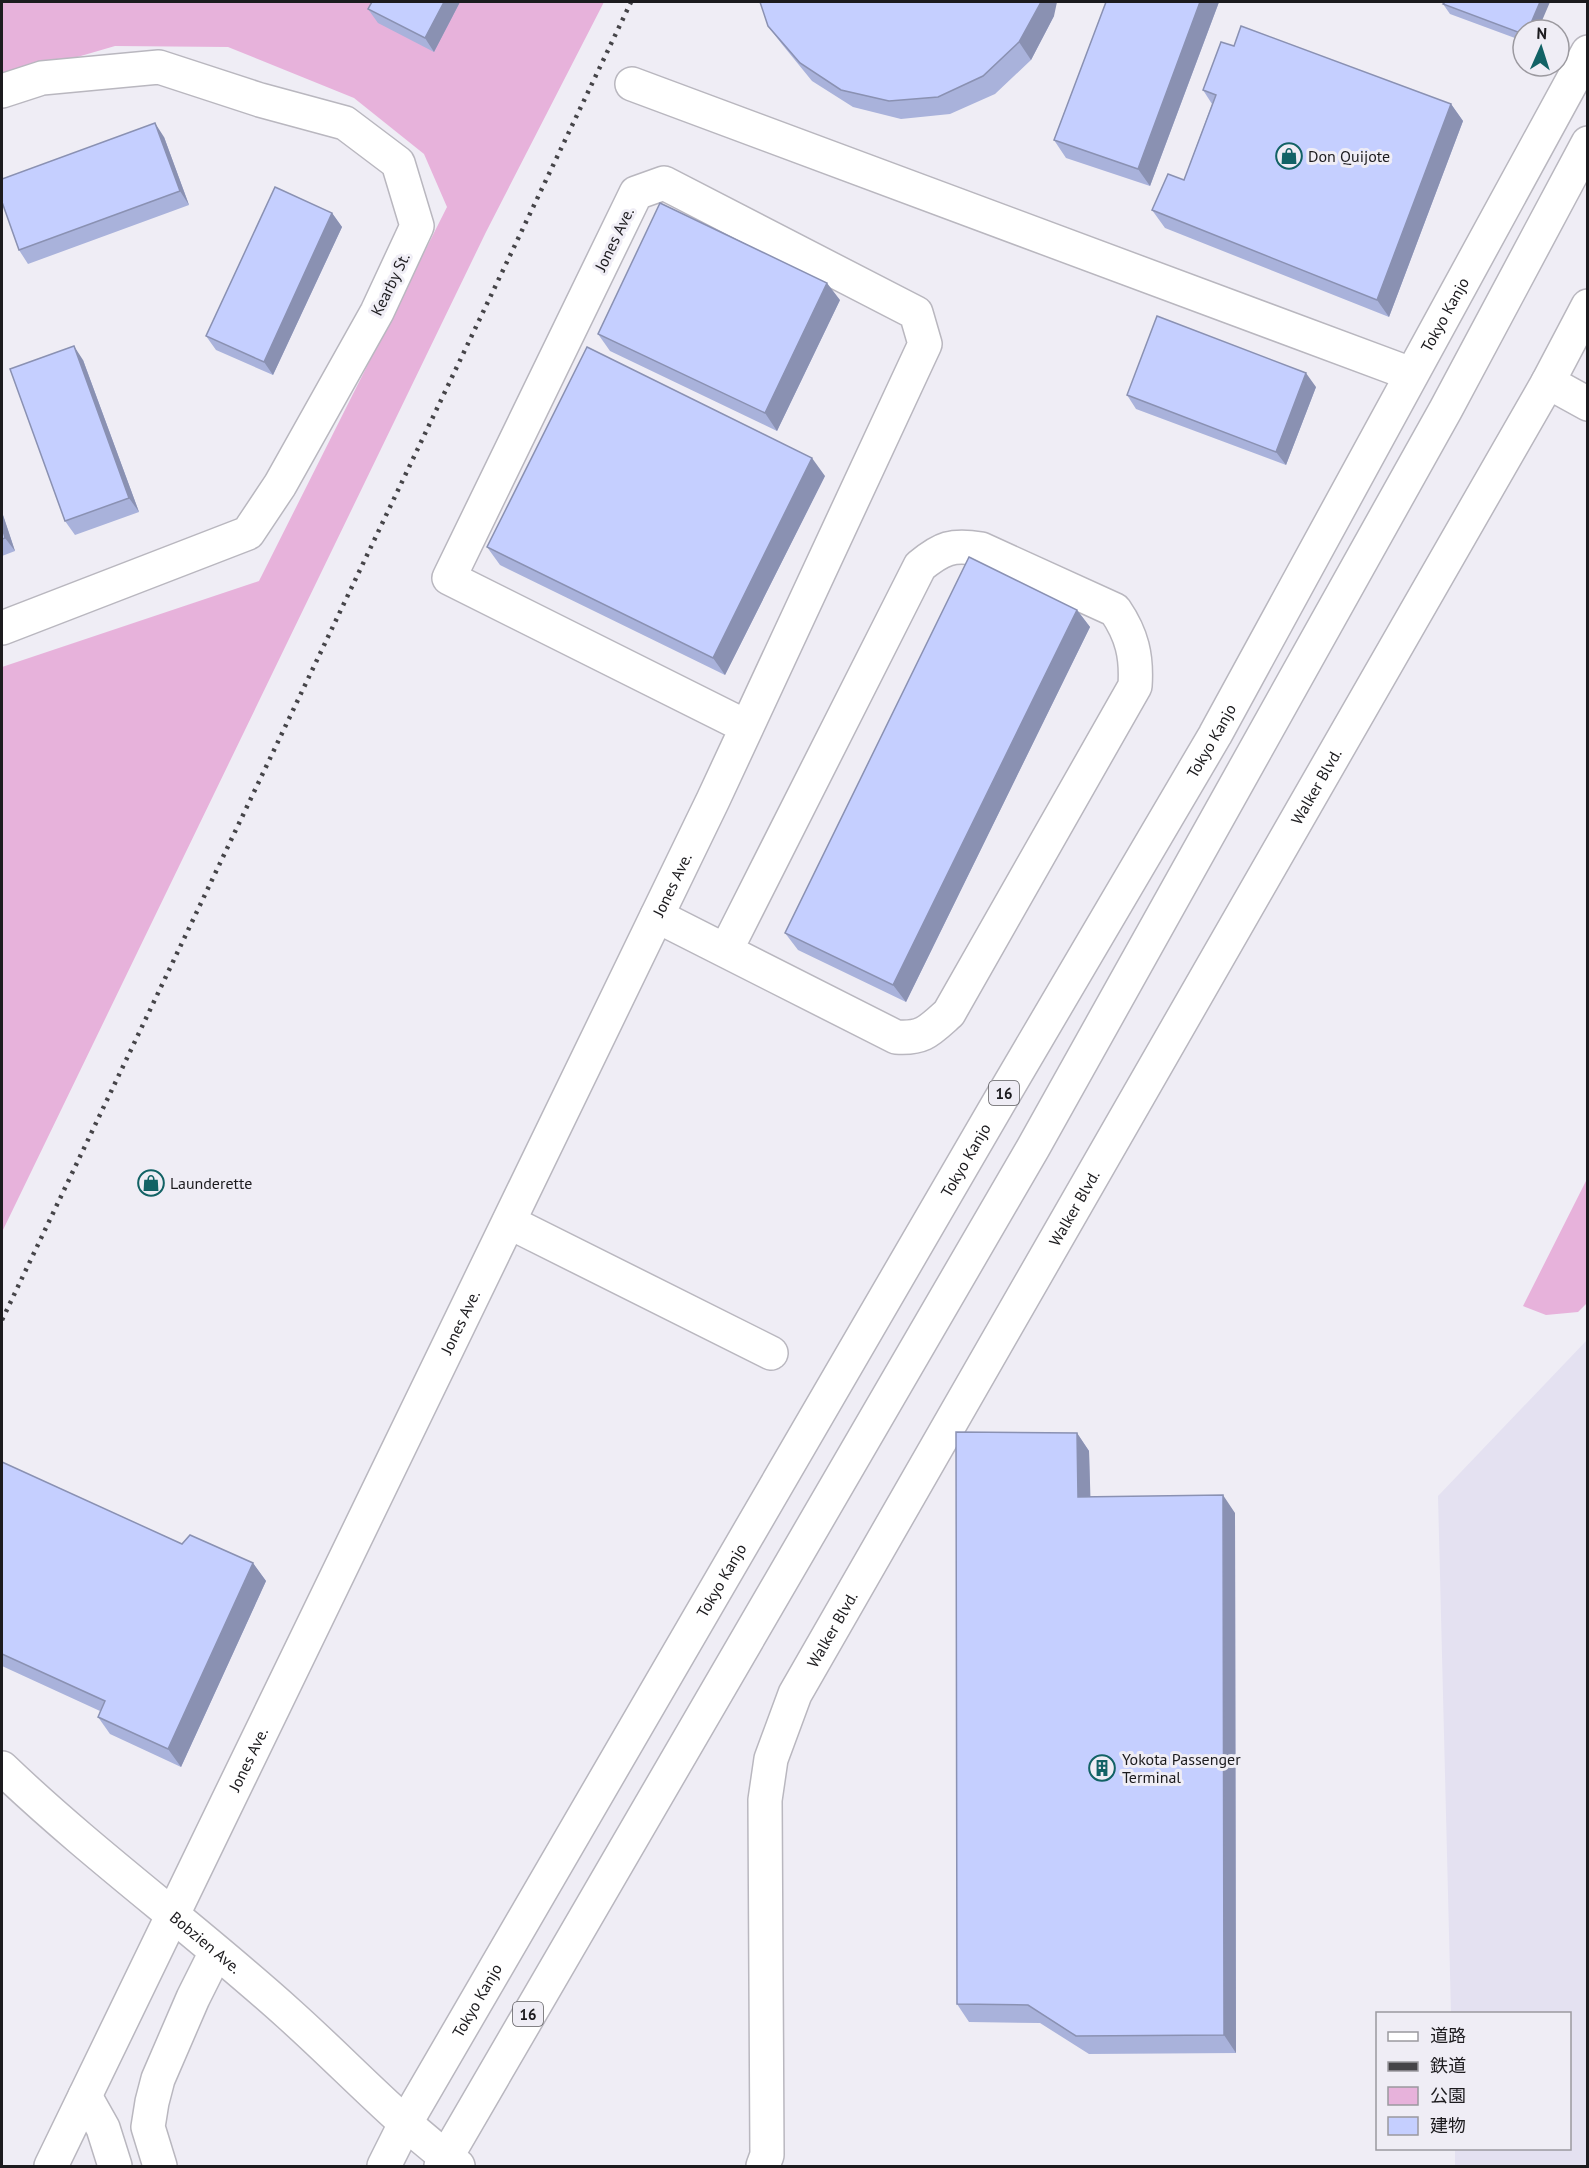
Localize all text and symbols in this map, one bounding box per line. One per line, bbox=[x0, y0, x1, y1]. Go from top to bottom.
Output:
north arrow bbox=[1511, 18, 1571, 78]
text: N bbox=[1536, 23, 1548, 43]
shop icon: Don Quijote bbox=[1274, 141, 1304, 171]
place label: Don Quijote bbox=[1308, 146, 1390, 166]
street label: Jones Ave. bbox=[590, 204, 638, 275]
street label: Kearby St. bbox=[366, 249, 414, 319]
street label: Tokyo Kanjo bbox=[1416, 274, 1473, 355]
street label: Tokyo Kanjo bbox=[1182, 700, 1240, 781]
street label: Walker Blvd. bbox=[1286, 745, 1346, 828]
street label: Jones Ave. bbox=[648, 849, 696, 921]
road number: 16 bbox=[989, 1081, 1019, 1105]
street label: Tokyo Kanjo bbox=[936, 1120, 995, 1200]
street label: Walker Blvd. bbox=[1044, 1166, 1104, 1249]
shop icon: Launderette bbox=[136, 1168, 166, 1198]
place label: Launderette bbox=[170, 1173, 252, 1193]
street label: Jones Ave. bbox=[436, 1287, 484, 1358]
street label: Tokyo Kanjo bbox=[692, 1540, 750, 1621]
street label: Walker Blvd. bbox=[802, 1588, 862, 1671]
street label: Jones Ave. bbox=[224, 1724, 272, 1795]
place label: Yokota Passenger Terminal bbox=[1122, 1749, 1241, 1787]
building icon: Yokota Passenger Terminal bbox=[1087, 1753, 1117, 1783]
street label: Bobzien Ave. bbox=[166, 1907, 245, 1978]
street label: Tokyo Kanjo bbox=[448, 1960, 506, 2041]
road number: 16 bbox=[513, 2002, 543, 2026]
legend bbox=[1376, 2012, 1571, 2150]
text: 道路 bbox=[1430, 2024, 1466, 2047]
text: 鉄道 bbox=[1430, 2054, 1466, 2077]
text: 公園 bbox=[1430, 2084, 1466, 2107]
text: 建物 bbox=[1430, 2114, 1466, 2137]

